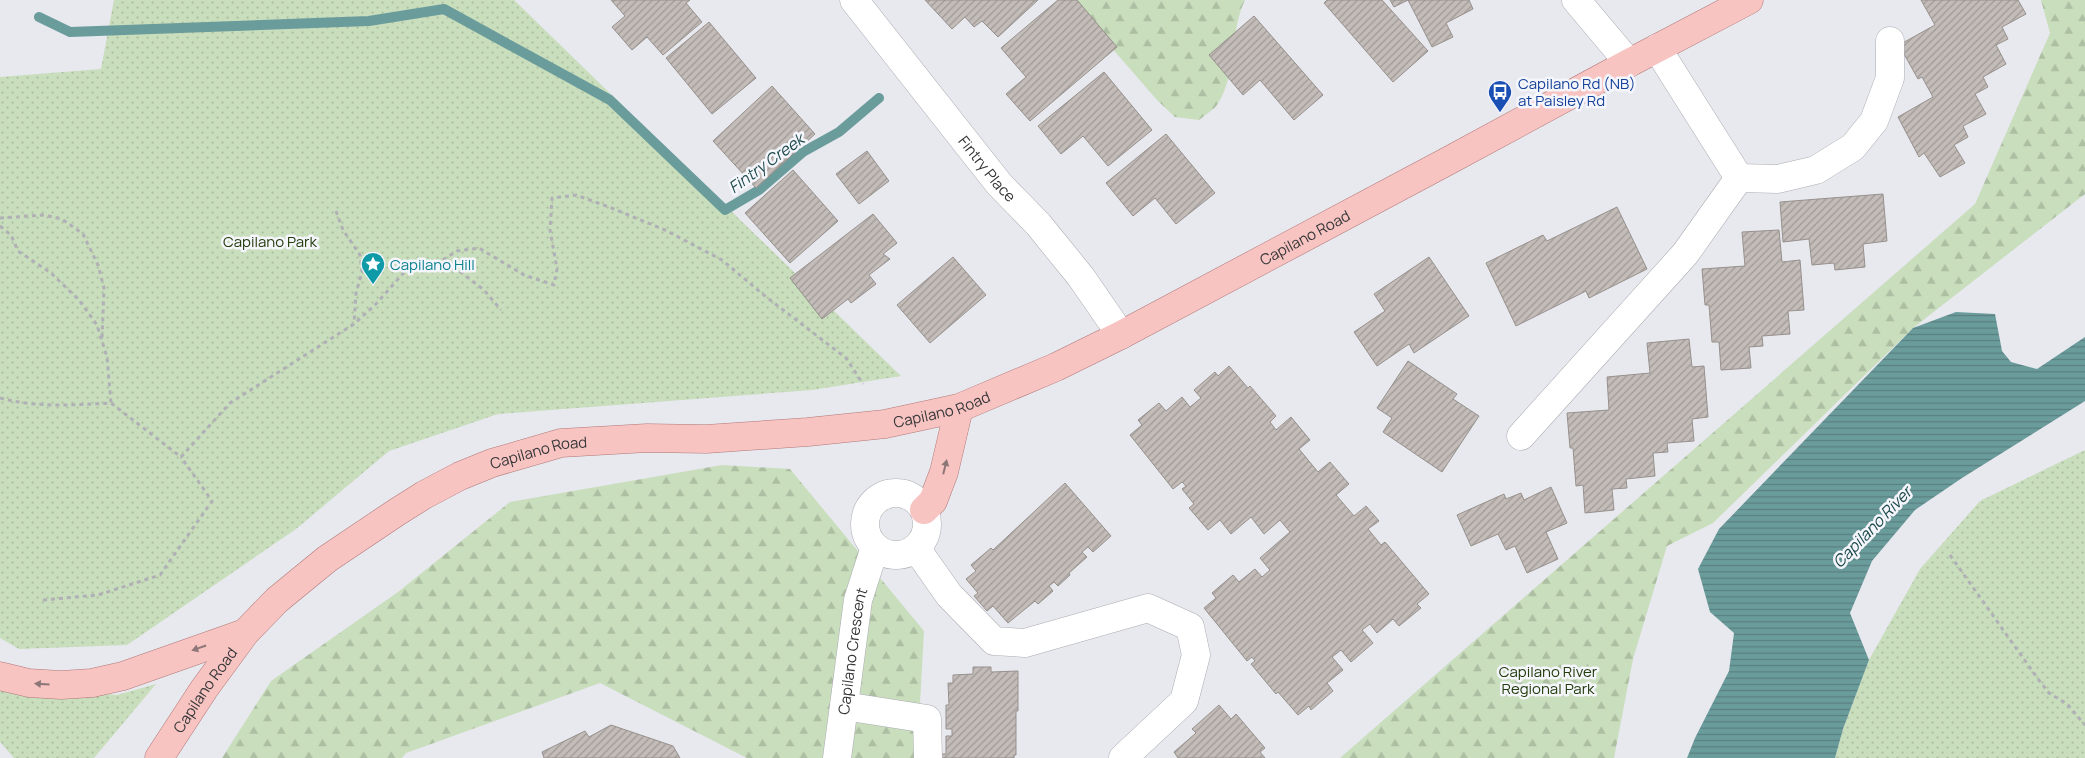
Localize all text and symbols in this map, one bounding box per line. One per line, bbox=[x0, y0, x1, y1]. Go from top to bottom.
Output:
place label: Capilano Rd (NB) at Paisley Rd bbox=[1518, 73, 1636, 111]
bus stop icon: Capilano Rd (NB) at Paisley Rd bbox=[1487, 79, 1513, 113]
water label: Fintry Creek bbox=[724, 127, 810, 198]
street label: Fintry Place bbox=[954, 131, 1021, 206]
street label: Capilano Road bbox=[1256, 205, 1354, 270]
park label: Capilano Park bbox=[223, 231, 318, 252]
place icon: Capilano Hill bbox=[360, 251, 386, 285]
place label: Capilano Hill bbox=[390, 254, 475, 275]
street label: Capilano Road bbox=[891, 386, 993, 432]
street label: Capilano Road bbox=[487, 431, 588, 474]
one-way arrow bbox=[941, 460, 949, 475]
water label: Capilano River bbox=[1828, 480, 1918, 572]
street label: Capilano Crescent bbox=[832, 585, 872, 716]
street label: Capilano Road bbox=[168, 643, 242, 737]
one-way arrow bbox=[191, 645, 206, 653]
park label: Capilano River Regional Park bbox=[1499, 661, 1598, 699]
one-way arrow bbox=[34, 679, 50, 687]

